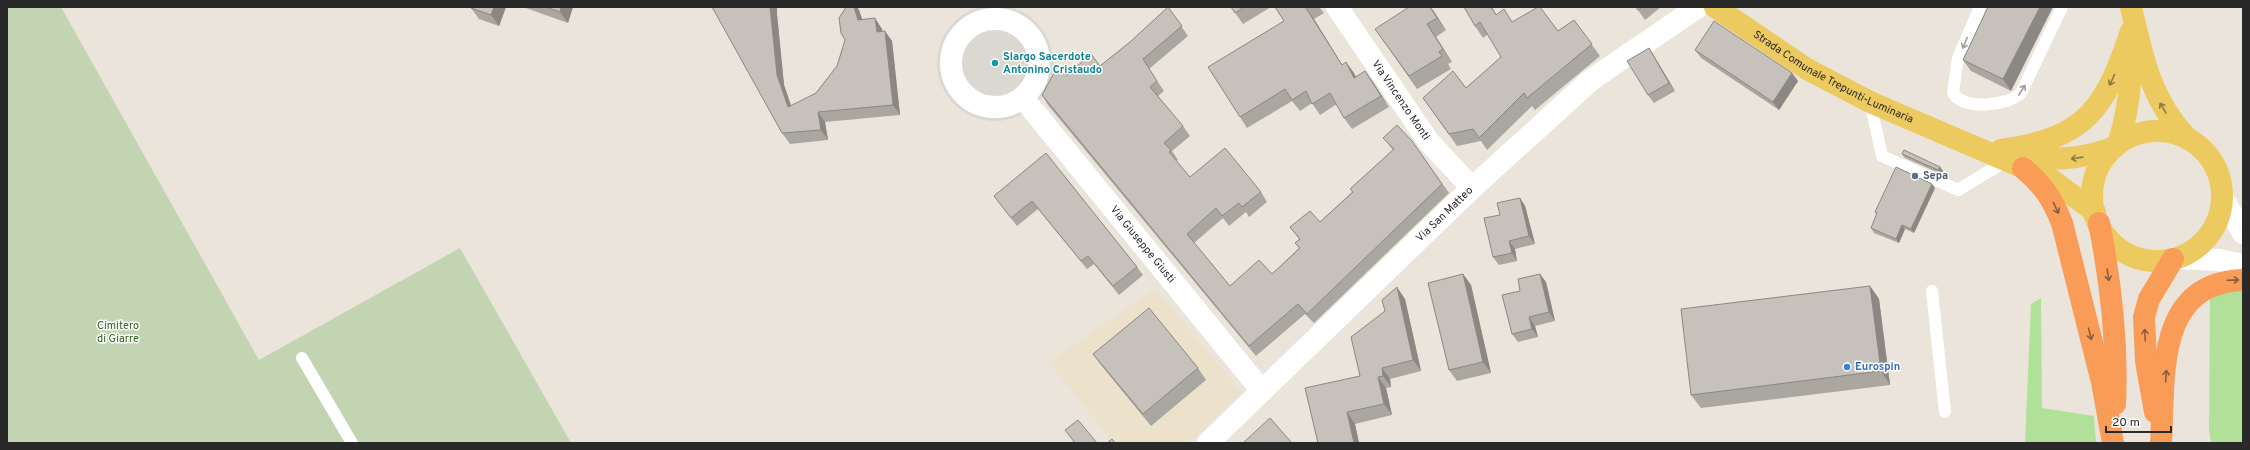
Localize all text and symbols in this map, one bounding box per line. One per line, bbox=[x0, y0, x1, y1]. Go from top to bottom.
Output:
street label: Strada Comunale Trepunti-Luminaria bbox=[1750, 28, 1916, 127]
one-way arrow bbox=[1961, 36, 1968, 48]
place label: Slargo Sacerdote Antonino Cristaudo bbox=[1003, 50, 1102, 77]
marker: Slargo Sacerdote Antonino Cristaudo bbox=[990, 58, 1000, 68]
street label: Via Vincenzo Monti bbox=[1368, 58, 1433, 143]
one-way arrow bbox=[2108, 74, 2115, 86]
one-way arrow bbox=[2018, 85, 2026, 96]
one-way arrow bbox=[2158, 102, 2166, 114]
one-way arrow bbox=[2071, 154, 2084, 162]
place label: Sepa bbox=[1923, 169, 1948, 183]
marker: Sepa bbox=[1910, 171, 1920, 181]
street label: Via San Matteo bbox=[1413, 184, 1476, 245]
one-way arrow bbox=[2053, 202, 2060, 214]
street label: Via Giuseppe Giusti bbox=[1107, 203, 1178, 286]
one-way arrow bbox=[2104, 268, 2112, 281]
one-way arrow bbox=[2226, 277, 2239, 284]
park label: Cimitero di Giarre bbox=[97, 319, 139, 346]
one-way arrow bbox=[2087, 327, 2094, 340]
one-way arrow bbox=[2141, 329, 2148, 342]
place label: Eurospin bbox=[1855, 360, 1900, 374]
marker: Eurospin bbox=[1842, 362, 1852, 372]
one-way arrow bbox=[2162, 370, 2169, 383]
scale bar bbox=[2106, 408, 2171, 434]
text: 20 m bbox=[2112, 415, 2140, 431]

